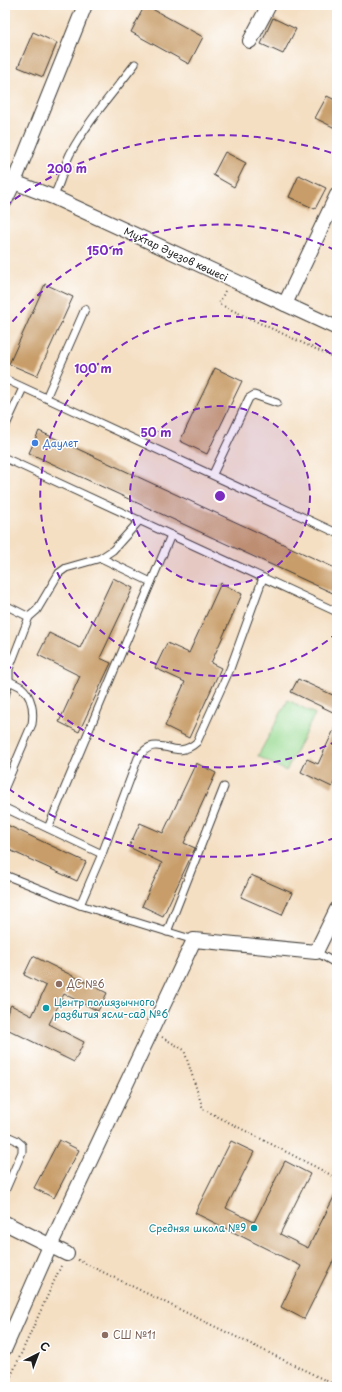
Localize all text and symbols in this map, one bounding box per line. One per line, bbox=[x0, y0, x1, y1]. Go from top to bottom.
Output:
text: 200 m bbox=[47, 159, 87, 177]
street label: Мұхтар Әуезов көшесі bbox=[122, 223, 231, 284]
text: 150 m bbox=[87, 241, 123, 259]
text: 100 m bbox=[74, 359, 112, 377]
text: 50 m bbox=[140, 423, 172, 441]
place label: Даулет bbox=[42, 435, 78, 451]
marker: Даулет bbox=[30, 438, 40, 448]
centre of rings bbox=[213, 489, 227, 503]
place label: ДС №6 bbox=[66, 976, 104, 991]
marker: ДС №6 bbox=[54, 979, 64, 989]
place label: Центр полиязычного развития ясли-сад №6 bbox=[54, 994, 168, 1021]
marker: Центр полиязычного развития ясли-сад №6 bbox=[41, 1003, 51, 1013]
place label: Средняя школа №9 bbox=[149, 1220, 246, 1235]
marker: Средняя школа №9 bbox=[249, 1223, 259, 1233]
place label: СШ №11 bbox=[113, 1327, 156, 1342]
marker: СШ №11 bbox=[100, 1330, 110, 1340]
north arrow bbox=[18, 1334, 58, 1374]
text: С bbox=[36, 1337, 54, 1355]

